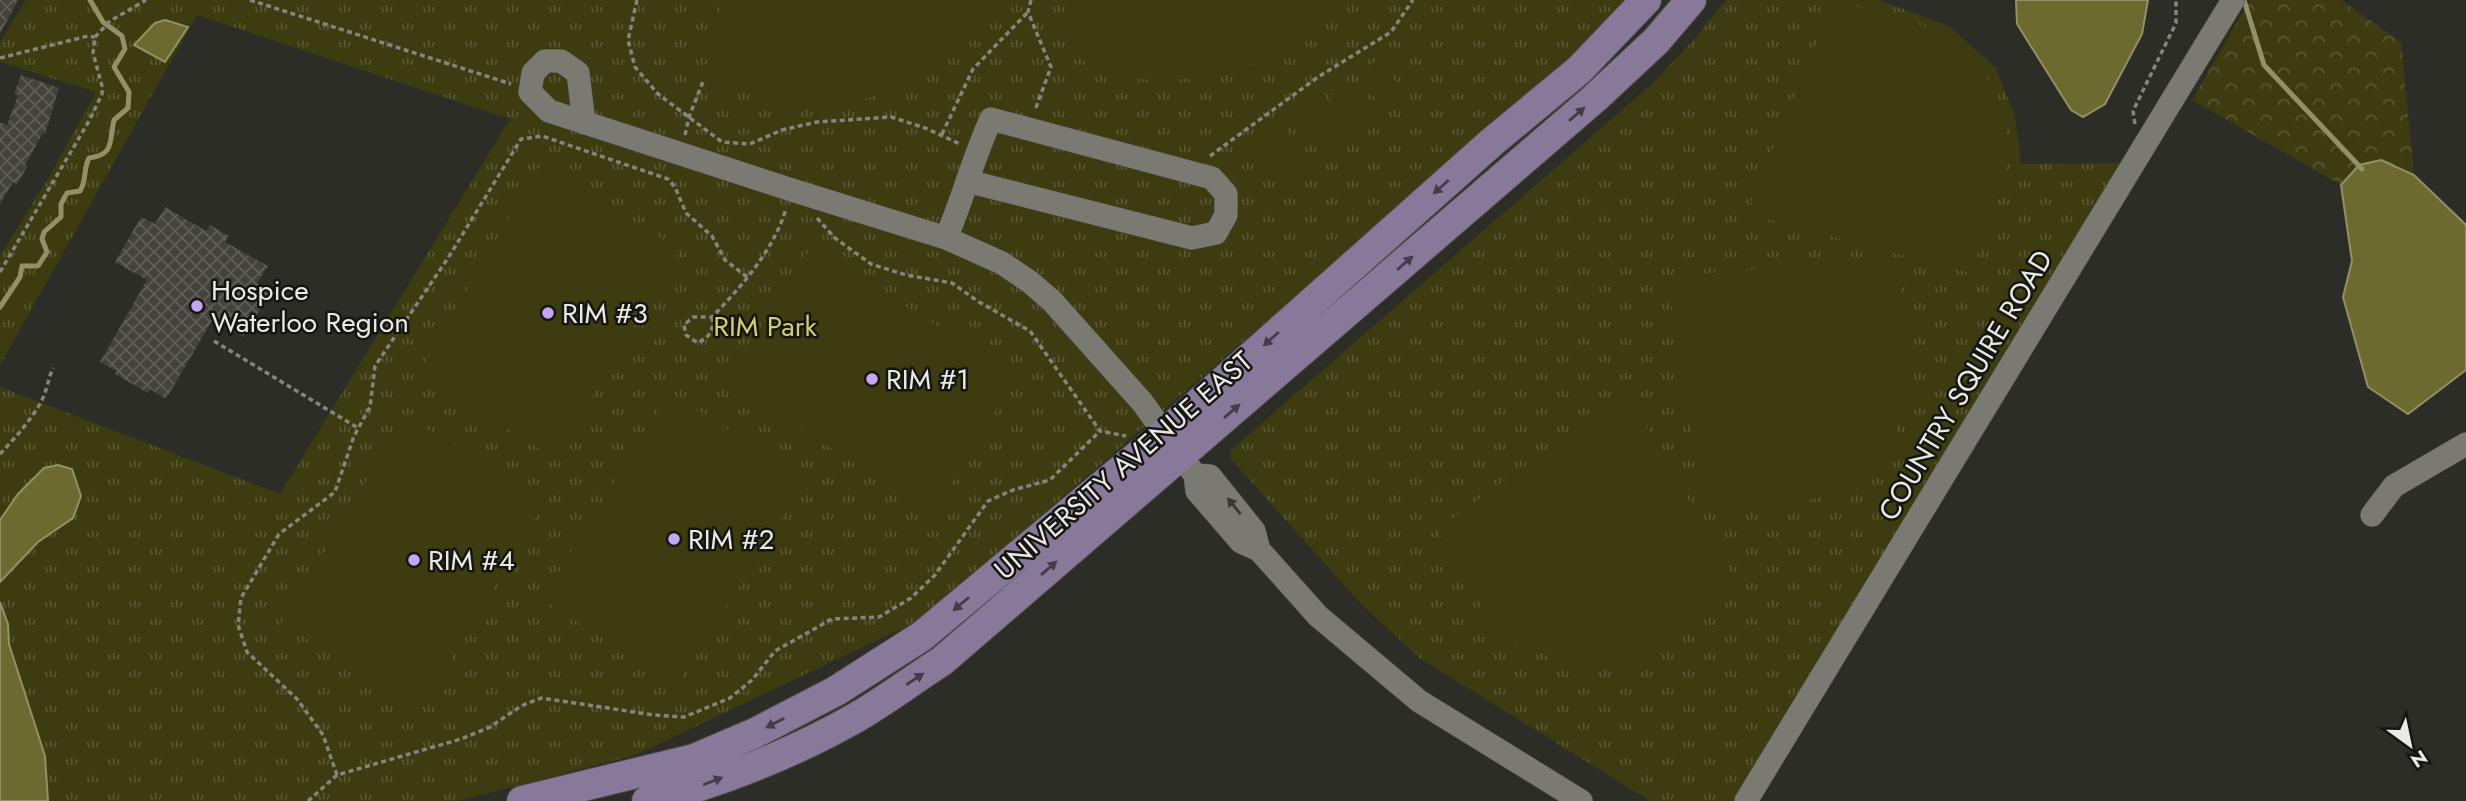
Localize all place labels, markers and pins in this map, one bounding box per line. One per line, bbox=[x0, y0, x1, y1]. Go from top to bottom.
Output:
place label: Hospice Waterloo Region bbox=[211, 270, 409, 343]
place label: RIM #3 bbox=[562, 293, 648, 334]
marker: Hospice Waterloo Region bbox=[189, 298, 205, 314]
marker: RIM #3 bbox=[540, 305, 556, 321]
place label: RIM #1 bbox=[886, 359, 969, 400]
marker: RIM #1 bbox=[864, 371, 880, 387]
place label: RIM #2 bbox=[688, 519, 775, 560]
marker: RIM #2 bbox=[666, 531, 682, 547]
place label: RIM #4 bbox=[428, 540, 515, 581]
marker: RIM #4 bbox=[406, 552, 422, 568]

